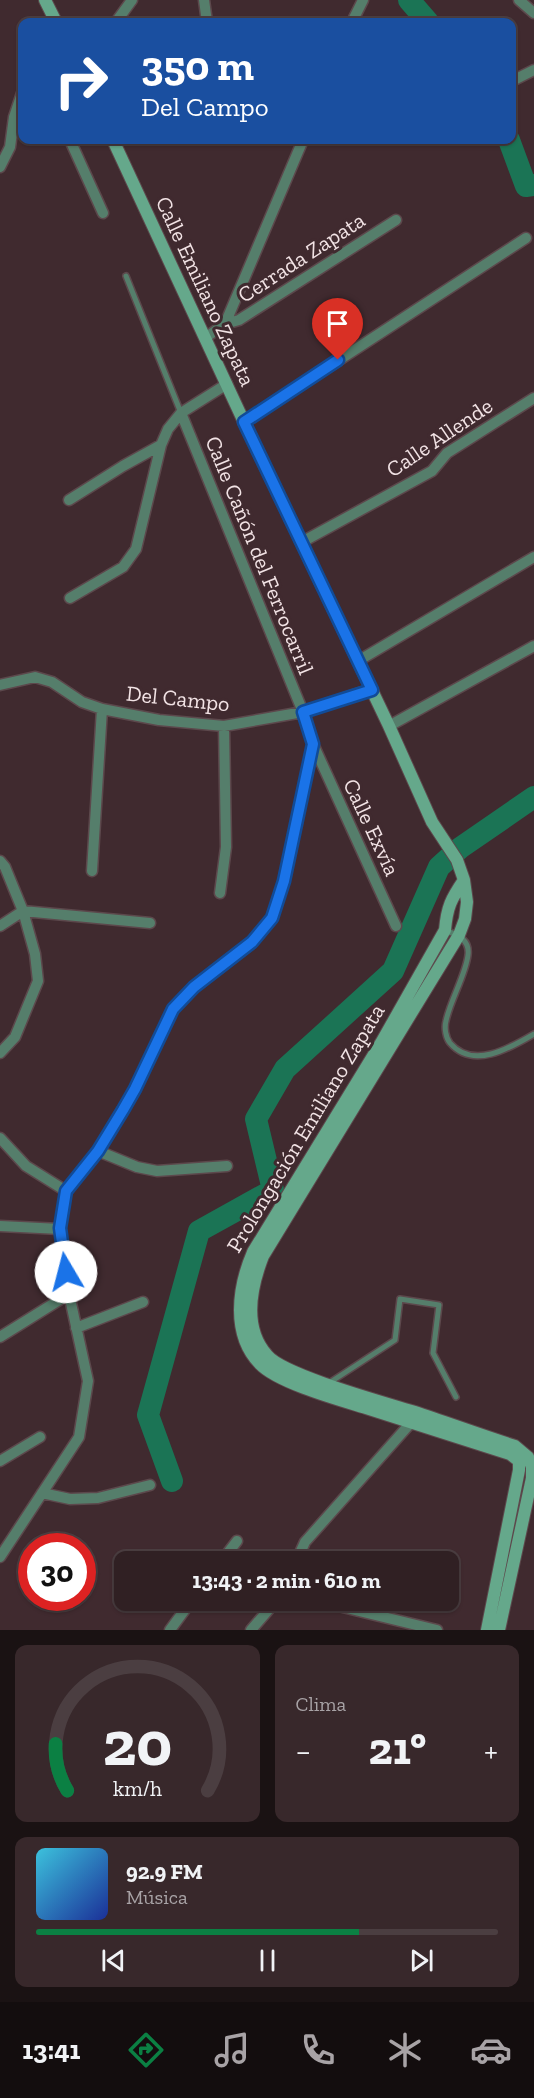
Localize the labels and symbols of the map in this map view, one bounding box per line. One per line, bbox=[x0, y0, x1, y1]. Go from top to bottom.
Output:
street label: Calle Emiliano Zapata bbox=[150, 192, 262, 391]
street label: Cerrada Zapata bbox=[233, 206, 370, 309]
pin bbox=[312, 298, 363, 360]
street label: Calle Allende bbox=[381, 392, 498, 483]
street label: Calle Cañón del Ferrocarril bbox=[199, 432, 320, 678]
street label: Del Campo bbox=[125, 680, 231, 717]
street label: Calle Exvía bbox=[337, 774, 406, 880]
street label: Prolongación Emiliano Zapata bbox=[220, 999, 391, 1257]
position arrow bbox=[34, 1240, 98, 1304]
speed limit sign: 30 bbox=[18, 1533, 96, 1611]

